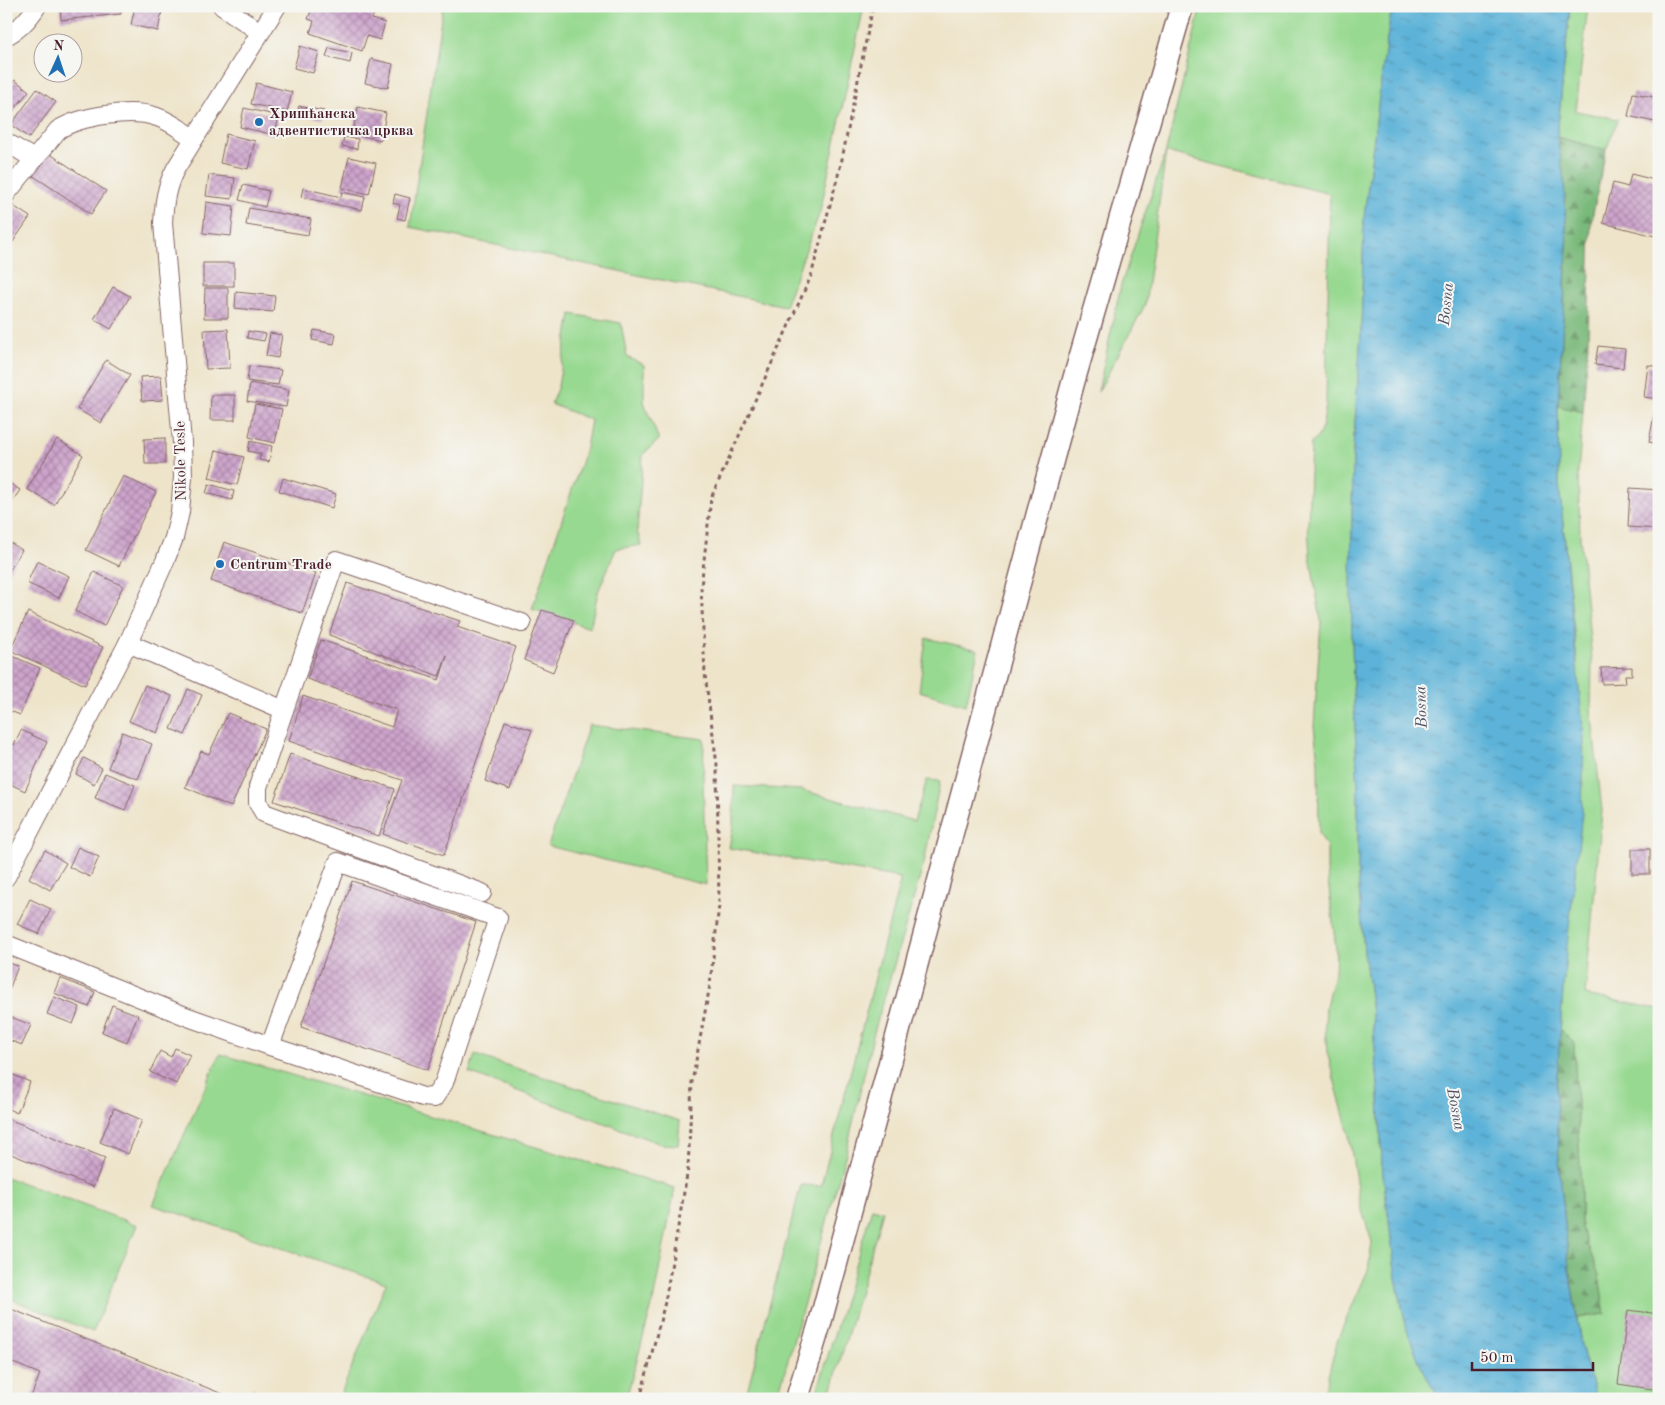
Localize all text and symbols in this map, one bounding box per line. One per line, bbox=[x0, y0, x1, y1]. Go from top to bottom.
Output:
north arrow bbox=[32, 32, 82, 82]
text: N bbox=[53, 39, 65, 53]
place label: Хришћанска адвентистичка црква bbox=[269, 107, 414, 139]
marker: Хришћанска адвентистичка црква bbox=[253, 116, 265, 128]
water label: Bosna bbox=[1437, 282, 1457, 327]
street label: Nikole Tesle bbox=[173, 421, 190, 501]
marker: Centrum Trade bbox=[214, 558, 226, 570]
place label: Centrum Trade bbox=[230, 558, 332, 573]
water label: Bosna bbox=[1413, 685, 1431, 730]
water label: Bosna bbox=[1443, 1086, 1467, 1132]
scale bar bbox=[1472, 1340, 1594, 1372]
text: 50 m bbox=[1480, 1351, 1514, 1366]

